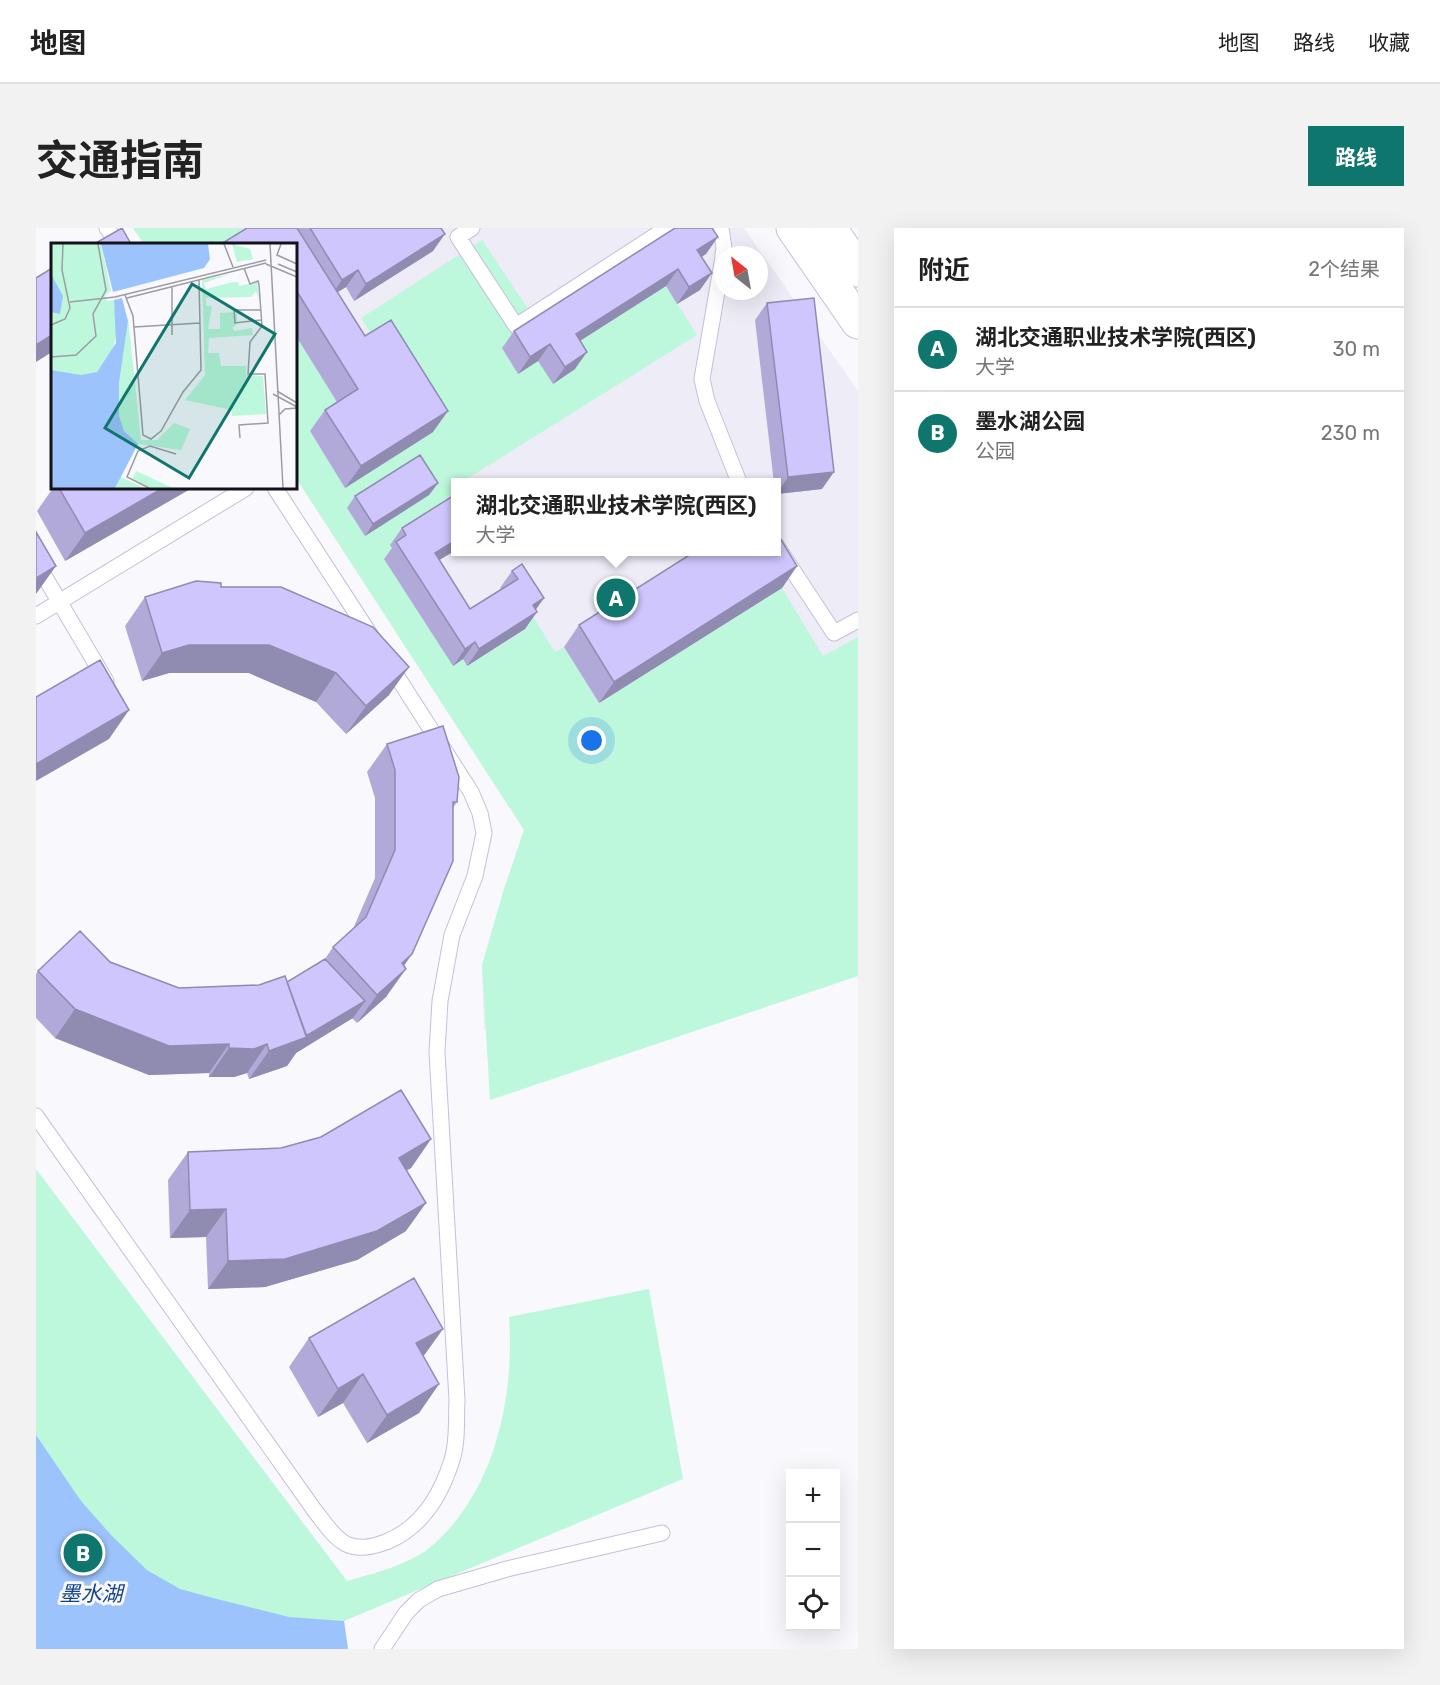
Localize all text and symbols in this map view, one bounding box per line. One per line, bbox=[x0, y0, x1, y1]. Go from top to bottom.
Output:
text: 地图 bbox=[30, 27, 86, 60]
text: 地图 bbox=[1218, 30, 1260, 55]
text: 路线 bbox=[1293, 30, 1335, 55]
text: 收藏 bbox=[1368, 30, 1410, 55]
button: 路线 bbox=[1308, 126, 1404, 186]
text: 交通指南 bbox=[36, 136, 204, 186]
inset map bbox=[51, 243, 297, 489]
north arrow bbox=[714, 246, 768, 300]
text: 附近 bbox=[918, 255, 970, 286]
text: 2个结果 bbox=[1308, 257, 1380, 281]
text: 湖北交通职业技术学院(西区) bbox=[975, 324, 1256, 351]
text: A bbox=[930, 337, 945, 361]
text: 30 m bbox=[1333, 337, 1380, 361]
text: 大学 bbox=[975, 355, 1015, 379]
text: 墨水湖公园 bbox=[975, 408, 1085, 435]
text: B bbox=[930, 421, 945, 445]
text: 230 m bbox=[1321, 421, 1380, 445]
text: 公园 bbox=[975, 439, 1015, 463]
popup bbox=[451, 478, 781, 556]
text: 湖北交通职业技术学院(西区) bbox=[476, 492, 756, 519]
text: 大学 bbox=[476, 523, 516, 547]
pin: A bbox=[596, 576, 636, 620]
your location bbox=[577, 726, 606, 755]
map controls bbox=[786, 1469, 840, 1631]
button: + bbox=[786, 1469, 840, 1523]
button: − bbox=[786, 1523, 840, 1577]
pin: B bbox=[64, 1530, 102, 1576]
button: locate bbox=[786, 1577, 840, 1631]
water label: 墨水湖 bbox=[60, 1581, 125, 1606]

